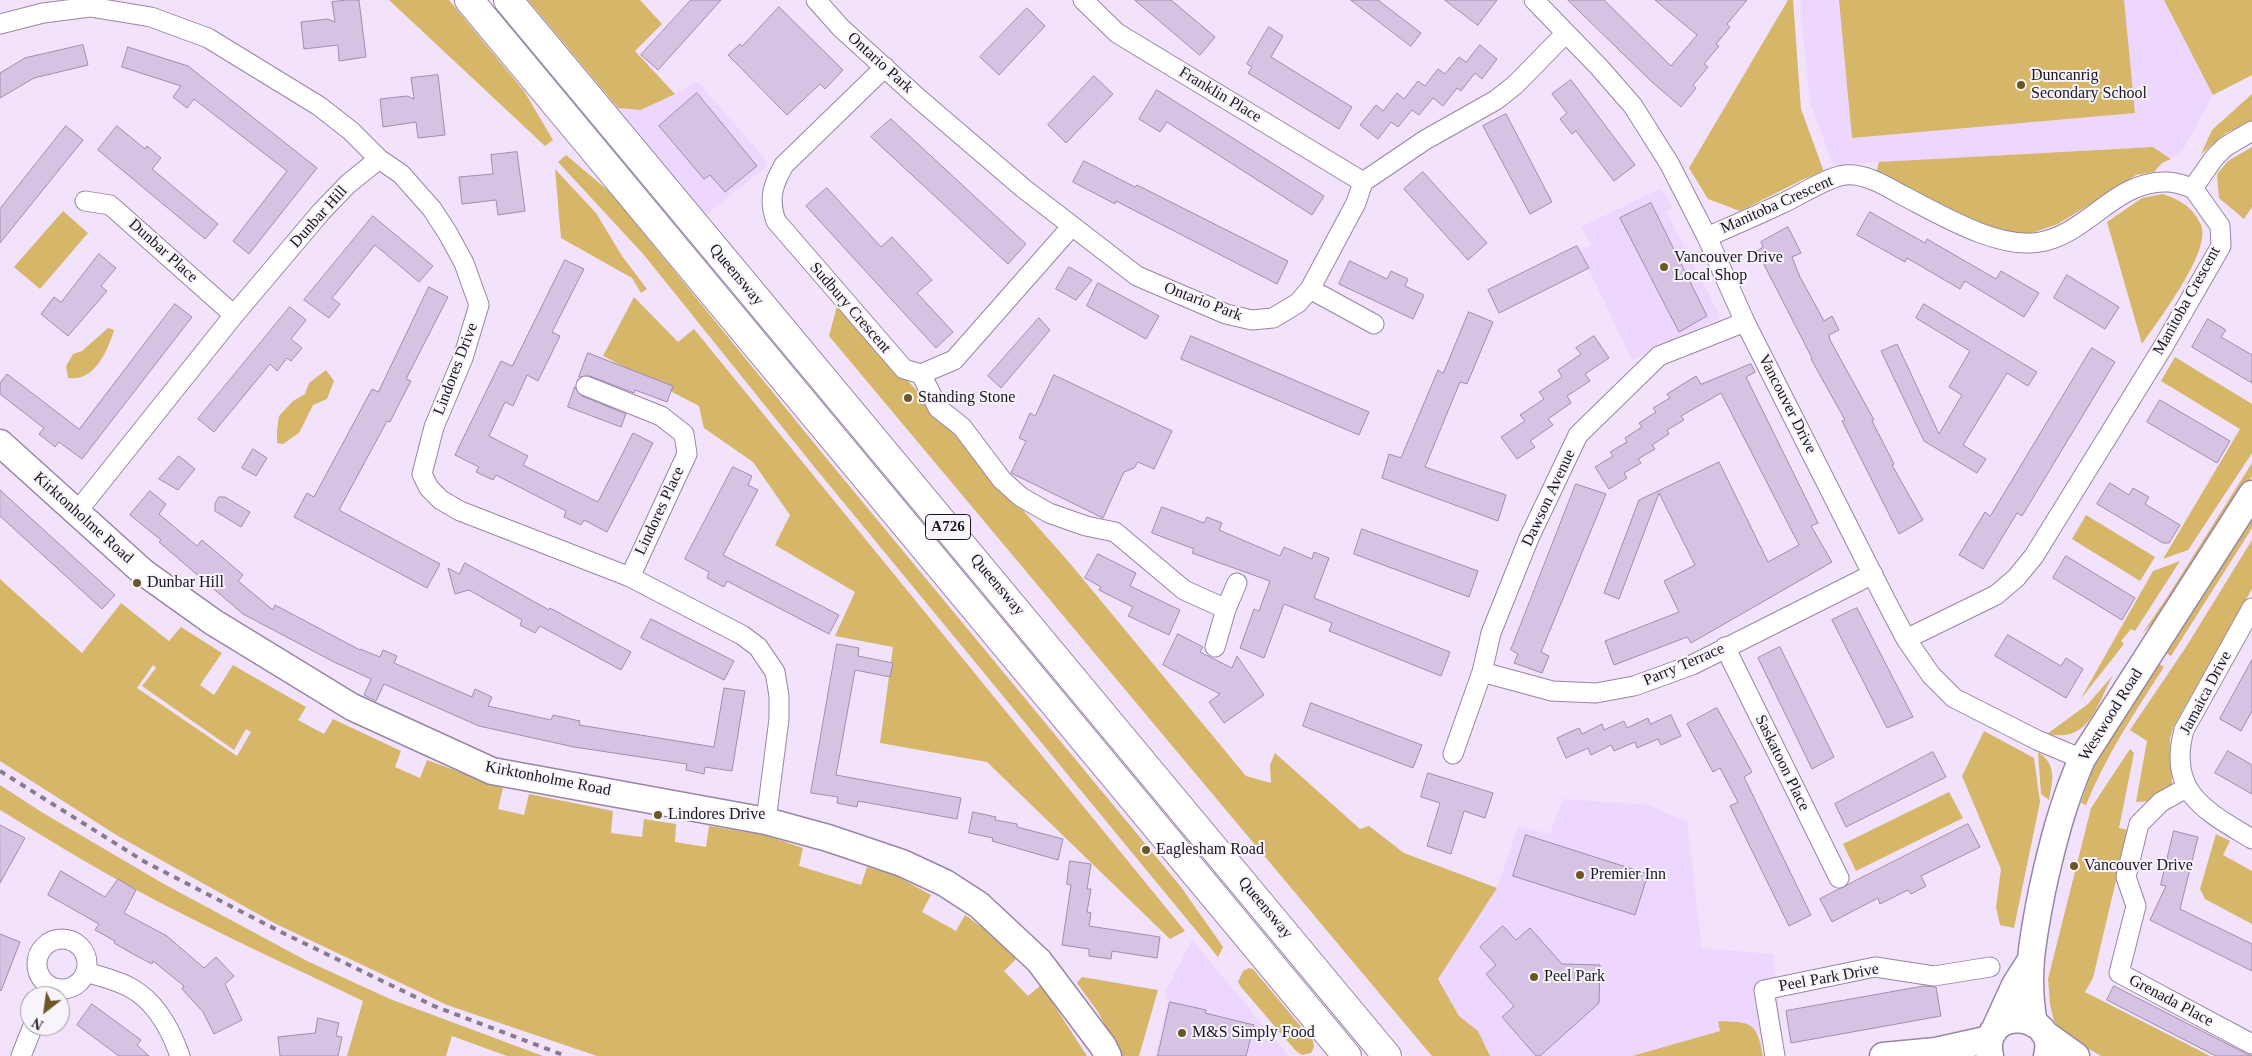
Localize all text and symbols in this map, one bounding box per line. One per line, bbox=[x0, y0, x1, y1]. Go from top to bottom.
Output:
street label: Ontario Park bbox=[843, 28, 917, 98]
street label: Franklin Place bbox=[1175, 63, 1265, 127]
place label: Duncanrig Secondary School bbox=[2031, 66, 2147, 104]
marker: Duncanrig Secondary School bbox=[2015, 79, 2027, 91]
street label: Manitoba Crescent bbox=[1718, 172, 1836, 238]
street label: Dunbar Hill bbox=[286, 182, 352, 252]
street label: Dunbar Place bbox=[124, 215, 202, 287]
street label: Queensway bbox=[705, 240, 767, 310]
street label: Manitoba Crescent bbox=[2149, 243, 2225, 359]
place label: Vancouver Drive Local Shop bbox=[1674, 248, 1783, 286]
street label: Sudbury Crescent bbox=[805, 259, 895, 357]
marker: Vancouver Drive Local Shop bbox=[1658, 261, 1670, 273]
street label: Ontario Park bbox=[1161, 278, 1245, 326]
street label: Lindores Drive bbox=[430, 320, 482, 418]
street label: Vancouver Drive bbox=[1754, 351, 1820, 457]
place label: Standing Stone bbox=[918, 388, 1015, 408]
marker: Standing Stone bbox=[902, 392, 914, 404]
street label: Dawson Avenue bbox=[1518, 446, 1580, 550]
street label: Lindores Place bbox=[631, 464, 689, 558]
street label: Kirktonholme Road bbox=[29, 468, 137, 568]
road number: A726 bbox=[926, 514, 970, 540]
street label: Queensway bbox=[966, 550, 1028, 620]
place label: Dunbar Hill bbox=[147, 573, 224, 593]
marker: Dunbar Hill bbox=[131, 577, 143, 589]
street label: Parry Terrace bbox=[1640, 639, 1728, 691]
street label: Jamaica Drive bbox=[2176, 648, 2236, 738]
street label: Westwood Road bbox=[2075, 665, 2147, 765]
street label: Saskatoon Place bbox=[1750, 712, 1814, 814]
street label: Kirktonholme Road bbox=[484, 757, 612, 801]
place label: Lindores Drive bbox=[668, 805, 765, 825]
marker: Lindores Drive bbox=[652, 809, 664, 821]
place label: Eaglesham Road bbox=[1156, 840, 1264, 860]
marker: Eaglesham Road bbox=[1140, 844, 1152, 856]
place label: Vancouver Drive bbox=[2084, 856, 2193, 876]
marker: Vancouver Drive bbox=[2068, 860, 2080, 872]
place label: Premier Inn bbox=[1590, 865, 1666, 885]
marker: Premier Inn bbox=[1574, 869, 1586, 881]
street label: Queensway bbox=[1234, 873, 1296, 943]
street label: Peel Park Drive bbox=[1777, 960, 1881, 996]
place label: Peel Park bbox=[1544, 967, 1605, 987]
marker: Peel Park bbox=[1528, 971, 1540, 983]
street label: Grenada Place bbox=[2126, 971, 2216, 1031]
north arrow bbox=[20, 986, 70, 1036]
text: N bbox=[30, 1015, 46, 1033]
place label: M&S Simply Food bbox=[1192, 1023, 1315, 1043]
marker: M&S Simply Food bbox=[1176, 1027, 1188, 1039]

